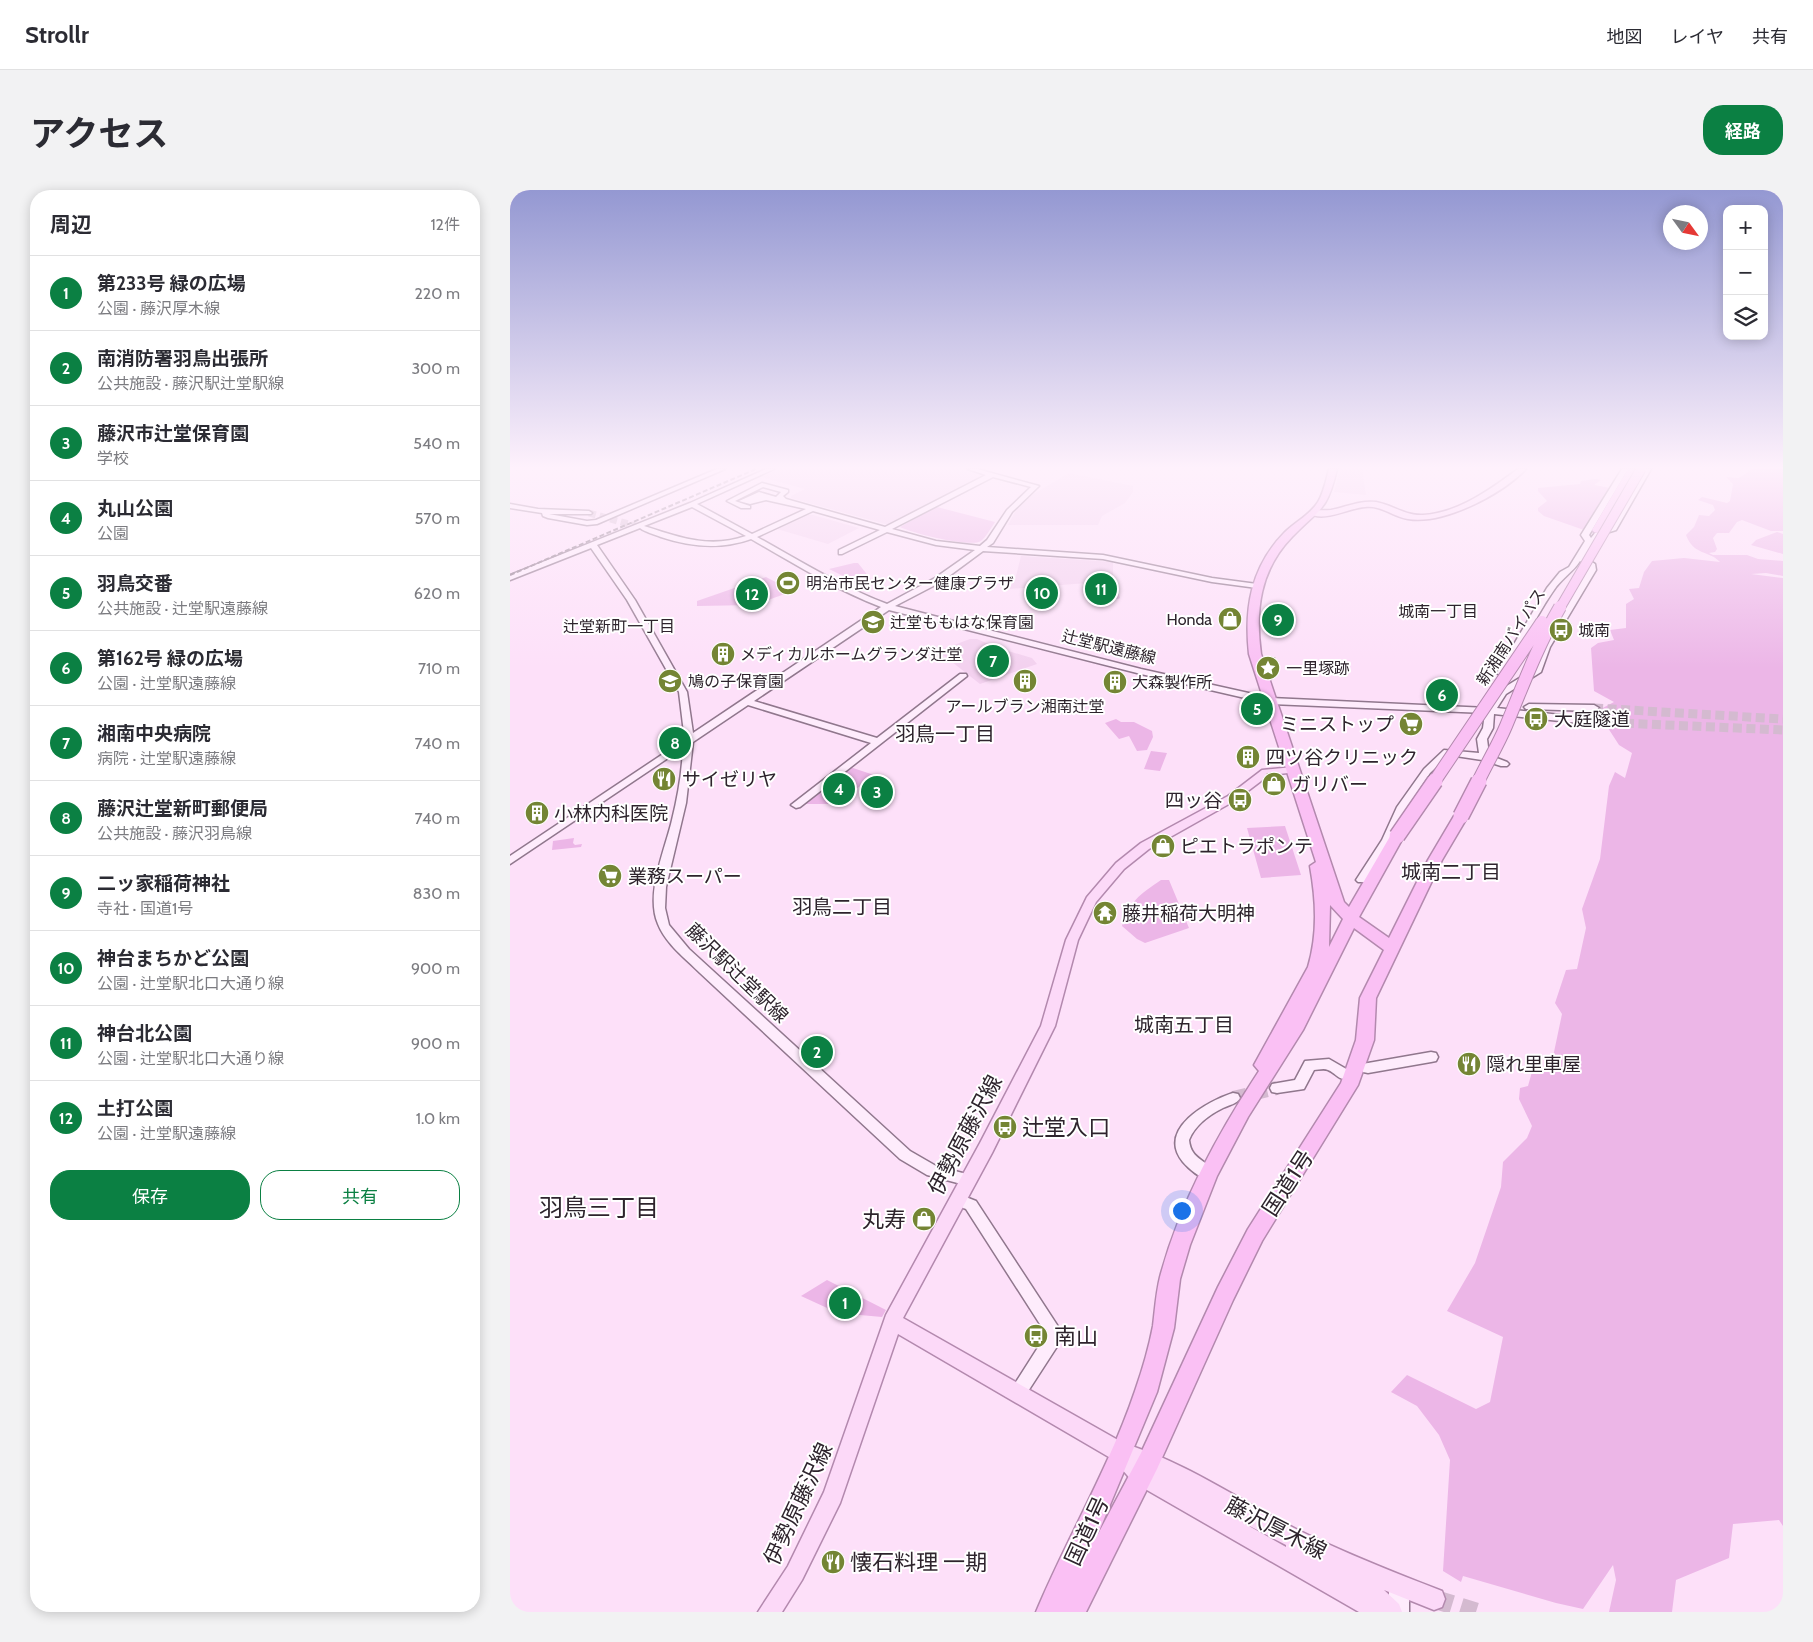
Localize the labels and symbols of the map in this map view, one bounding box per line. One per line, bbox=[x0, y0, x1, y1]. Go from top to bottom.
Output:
north arrow bbox=[1663, 205, 1708, 250]
sports icon: 明治市民センター健康プラザ bbox=[775, 570, 801, 596]
pin: 11 bbox=[1085, 570, 1117, 608]
place label: 明治市民センター健康プラザ bbox=[806, 574, 1014, 593]
pin: 10 bbox=[1026, 574, 1058, 612]
pin: 12 bbox=[736, 575, 768, 613]
street label: 新湘南バイパス bbox=[1473, 585, 1549, 689]
pin: 9 bbox=[1262, 601, 1294, 639]
district label: 城南一丁目 bbox=[1398, 602, 1478, 621]
shop icon: Honda bbox=[1217, 606, 1243, 632]
school or university icon: 辻堂ももはな保育園 bbox=[860, 609, 886, 635]
place label: Honda bbox=[1167, 610, 1212, 629]
place label: 辻堂ももはな保育園 bbox=[890, 613, 1034, 632]
district label: 辻堂新町一丁目 bbox=[563, 617, 675, 636]
bus stop icon: 城南 bbox=[1548, 617, 1574, 643]
place label: 城南 bbox=[1578, 621, 1610, 640]
street label: 辻堂駅遠藤線 bbox=[1060, 626, 1158, 668]
building icon: メディカルホームグランダ辻堂 bbox=[710, 641, 736, 667]
pin: 7 bbox=[977, 642, 1009, 680]
place label: メディカルホームグランダ辻堂 bbox=[740, 645, 962, 664]
place icon: 一里塚跡 bbox=[1255, 655, 1281, 681]
place label: 一里塚跡 bbox=[1286, 659, 1350, 678]
school or university icon: 鳩の子保育園 bbox=[657, 668, 683, 694]
building icon: アールブラン湘南辻堂 bbox=[1012, 668, 1038, 694]
building icon: 大森製作所 bbox=[1102, 669, 1128, 695]
place label: 鳩の子保育園 bbox=[688, 672, 784, 691]
place label: 大森製作所 bbox=[1132, 673, 1212, 692]
pin: 6 bbox=[1426, 676, 1458, 714]
pin: 5 bbox=[1241, 690, 1273, 728]
place label: アールブラン湘南辻堂 bbox=[945, 697, 1105, 716]
bus stop icon: 大庭隧道 bbox=[1523, 706, 1549, 732]
place label: 大庭隧道 bbox=[1554, 708, 1630, 731]
supermarket icon: ミニストップ bbox=[1398, 711, 1424, 737]
place label: ミニストップ bbox=[1280, 713, 1394, 736]
district label: 羽鳥一丁目 bbox=[895, 722, 995, 746]
pin: 8 bbox=[659, 724, 691, 762]
building icon: 四ツ谷クリニック bbox=[1235, 744, 1261, 770]
place label: 四ツ谷クリニック bbox=[1266, 746, 1418, 769]
restaurant icon: サイゼリヤ bbox=[651, 766, 677, 792]
place label: サイゼリヤ bbox=[682, 768, 777, 791]
pin: 4 bbox=[823, 770, 855, 808]
shop icon: ガリバー bbox=[1261, 771, 1287, 797]
pin: 3 bbox=[861, 773, 893, 811]
place label: ガリバー bbox=[1292, 773, 1368, 796]
bus stop icon: 四ッ谷 bbox=[1227, 787, 1253, 813]
place label: 四ッ谷 bbox=[1165, 789, 1222, 812]
building icon: 小林内科医院 bbox=[524, 800, 550, 826]
place label: 小林内科医院 bbox=[554, 802, 668, 825]
shop icon: ピエトラポンテ bbox=[1150, 833, 1176, 859]
place label: ピエトラポンテ bbox=[1180, 835, 1313, 858]
district label: 城南二丁目 bbox=[1401, 860, 1501, 884]
supermarket icon: 業務スーパー bbox=[597, 863, 623, 889]
place label: 業務スーパー bbox=[628, 865, 742, 888]
district label: 羽鳥二丁目 bbox=[792, 895, 892, 919]
temple icon: 藤井稲荷大明神 bbox=[1092, 900, 1118, 926]
place label: 藤井稲荷大明神 bbox=[1122, 902, 1255, 925]
street label: 藤沢駅辻堂駅線 bbox=[681, 919, 793, 1027]
district label: 城南五丁目 bbox=[1134, 1013, 1234, 1037]
pin: 2 bbox=[801, 1033, 833, 1071]
restaurant icon: 隠れ里車屋 bbox=[1456, 1051, 1482, 1077]
place label: 隠れ里車屋 bbox=[1486, 1053, 1581, 1076]
street label: 伊勢原藤沢線 bbox=[922, 1070, 1008, 1200]
bus stop icon: 辻堂入口 bbox=[992, 1114, 1018, 1140]
place label: 辻堂入口 bbox=[1022, 1114, 1110, 1141]
street label: 国道1号 bbox=[1257, 1145, 1319, 1221]
district label: 羽鳥三丁目 bbox=[539, 1193, 659, 1222]
your location bbox=[1169, 1198, 1195, 1224]
place label: 丸寿 bbox=[862, 1206, 906, 1233]
shop icon: 丸寿 bbox=[911, 1206, 937, 1232]
pin: 1 bbox=[829, 1284, 861, 1322]
bus stop icon: 南山 bbox=[1023, 1323, 1049, 1349]
place label: 南山 bbox=[1054, 1323, 1098, 1350]
street label: 伊勢原藤沢線 bbox=[758, 1438, 838, 1570]
street label: 藤沢厚木線 bbox=[1221, 1491, 1331, 1565]
street label: 国道1号 bbox=[1059, 1492, 1115, 1570]
restaurant icon: 懐石料理 一期 bbox=[820, 1549, 846, 1575]
place label: 懐石料理 一期 bbox=[850, 1549, 987, 1576]

